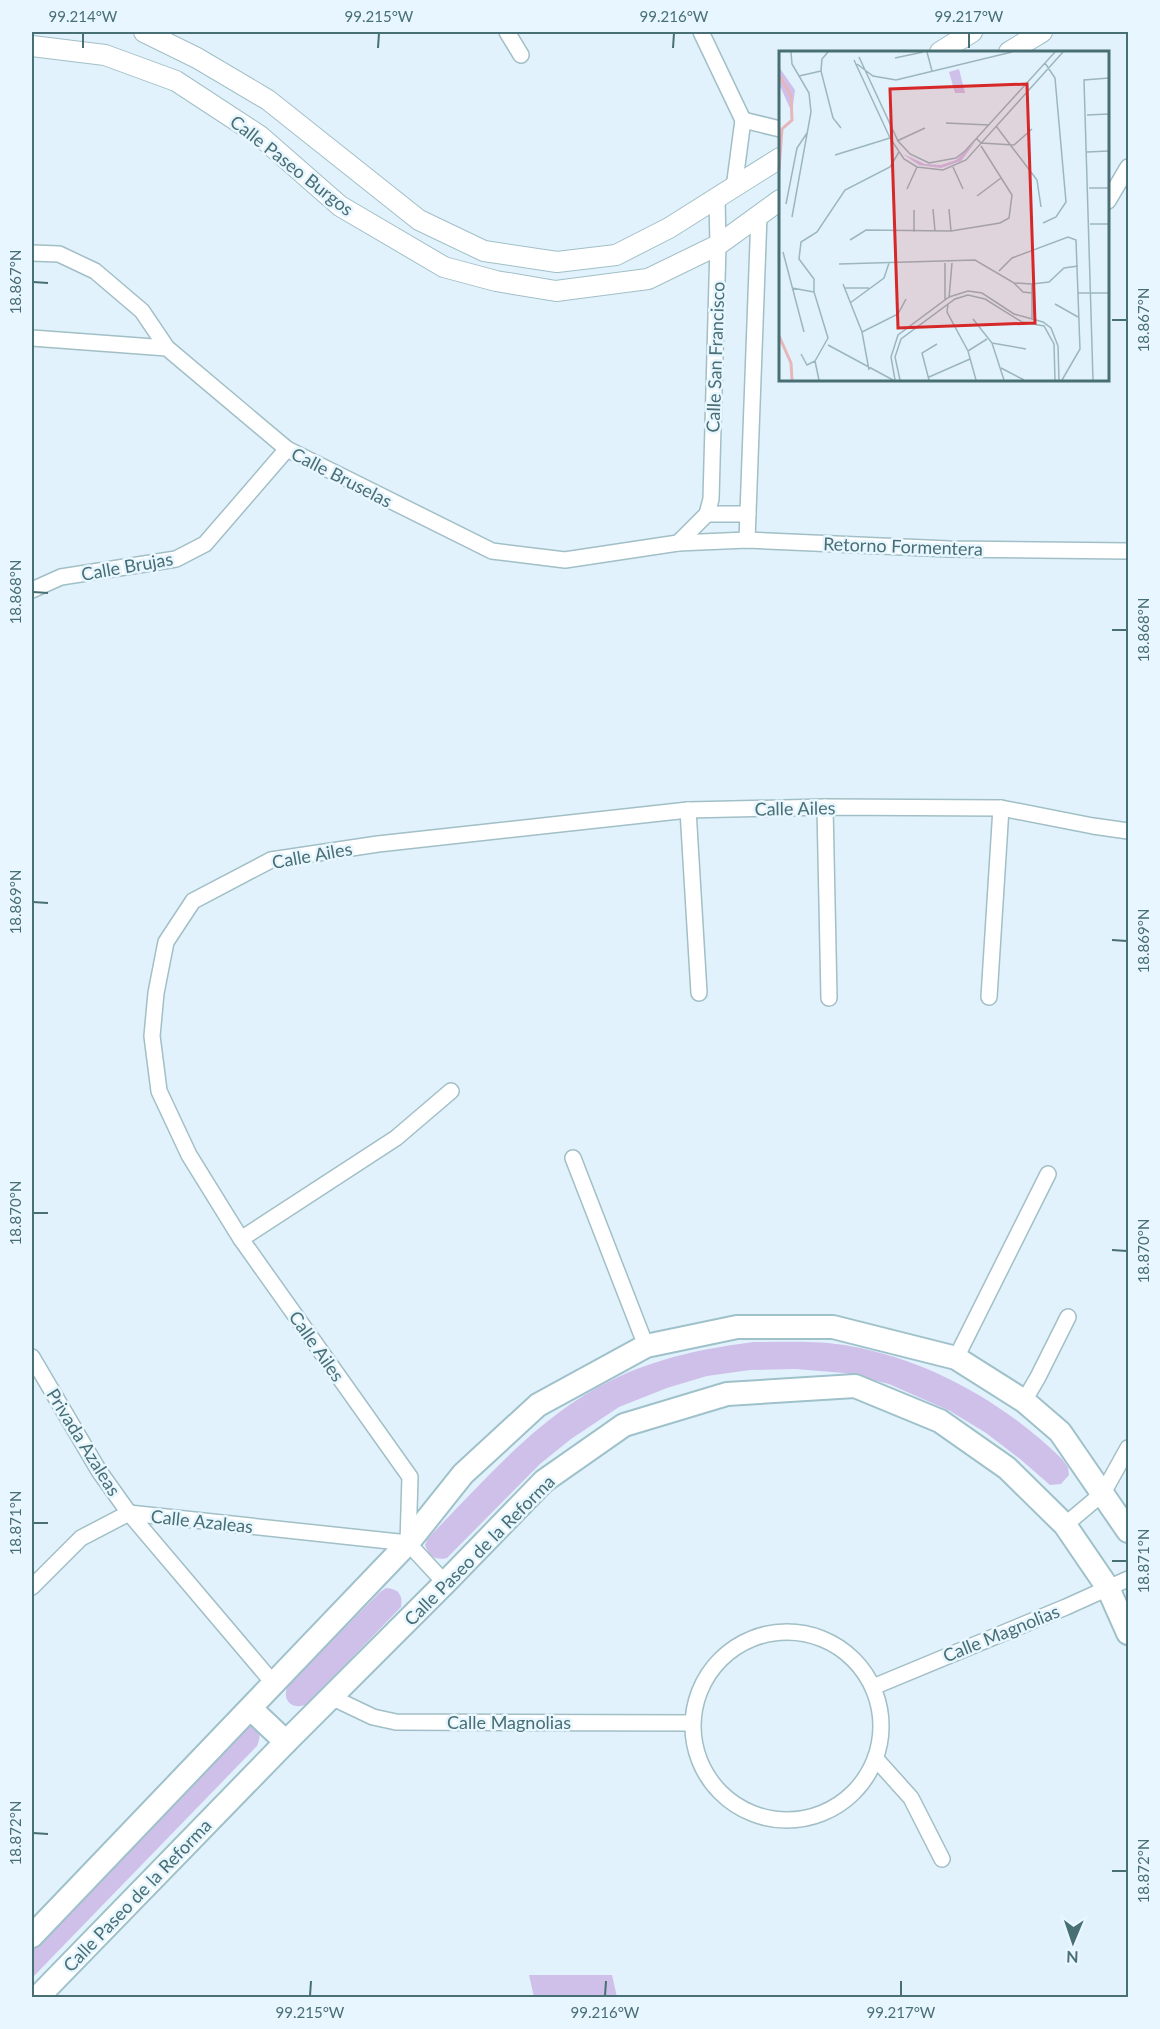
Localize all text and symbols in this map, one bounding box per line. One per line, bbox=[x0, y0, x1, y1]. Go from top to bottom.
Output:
text: 99.214°W bbox=[49, 7, 118, 25]
text: 99.215°W bbox=[345, 7, 414, 25]
text: 99.216°W bbox=[640, 7, 709, 25]
text: 99.217°W bbox=[935, 7, 1004, 25]
inset map bbox=[779, 51, 1109, 381]
street label: Calle Paseo Burgos bbox=[226, 110, 358, 220]
text: 18.867°N bbox=[6, 250, 24, 314]
street label: Calle San Francisco bbox=[701, 281, 729, 433]
text: 18.867°N bbox=[1134, 288, 1152, 352]
street label: Calle Bruselas bbox=[288, 442, 396, 512]
street label: Retorno Formentera bbox=[823, 532, 983, 560]
street label: Calle Brujas bbox=[79, 547, 175, 585]
text: 18.868°N bbox=[6, 560, 24, 624]
text: 18.868°N bbox=[1134, 598, 1152, 662]
street label: Calle Ailes bbox=[754, 796, 836, 820]
street label: Calle Ailes bbox=[270, 837, 354, 873]
text: 18.869°N bbox=[6, 870, 24, 934]
text: 18.869°N bbox=[1134, 909, 1152, 973]
text: 18.870°N bbox=[6, 1181, 24, 1245]
text: 18.870°N bbox=[1134, 1219, 1152, 1283]
street label: Calle Ailes bbox=[285, 1307, 349, 1386]
street label: Privada Azaleas bbox=[42, 1384, 126, 1500]
street label: Calle Paseo de la Reforma bbox=[399, 1470, 559, 1630]
text: 18.871°N bbox=[6, 1491, 24, 1555]
street label: Calle Azaleas bbox=[150, 1505, 254, 1537]
text: 18.871°N bbox=[1134, 1529, 1152, 1593]
street label: Calle Magnolias bbox=[939, 1600, 1063, 1666]
street label: Calle Magnolias bbox=[447, 1711, 571, 1733]
text: 18.872°N bbox=[6, 1801, 24, 1865]
street label: Calle Paseo de la Reforma bbox=[58, 1814, 216, 1976]
text: 18.872°N bbox=[1134, 1839, 1152, 1903]
north arrow bbox=[1043, 1912, 1103, 1972]
text: N bbox=[1066, 1948, 1079, 1967]
text: 99.215°W bbox=[276, 2003, 345, 2021]
text: 99.216°W bbox=[571, 2003, 640, 2021]
text: 99.217°W bbox=[867, 2003, 936, 2021]

